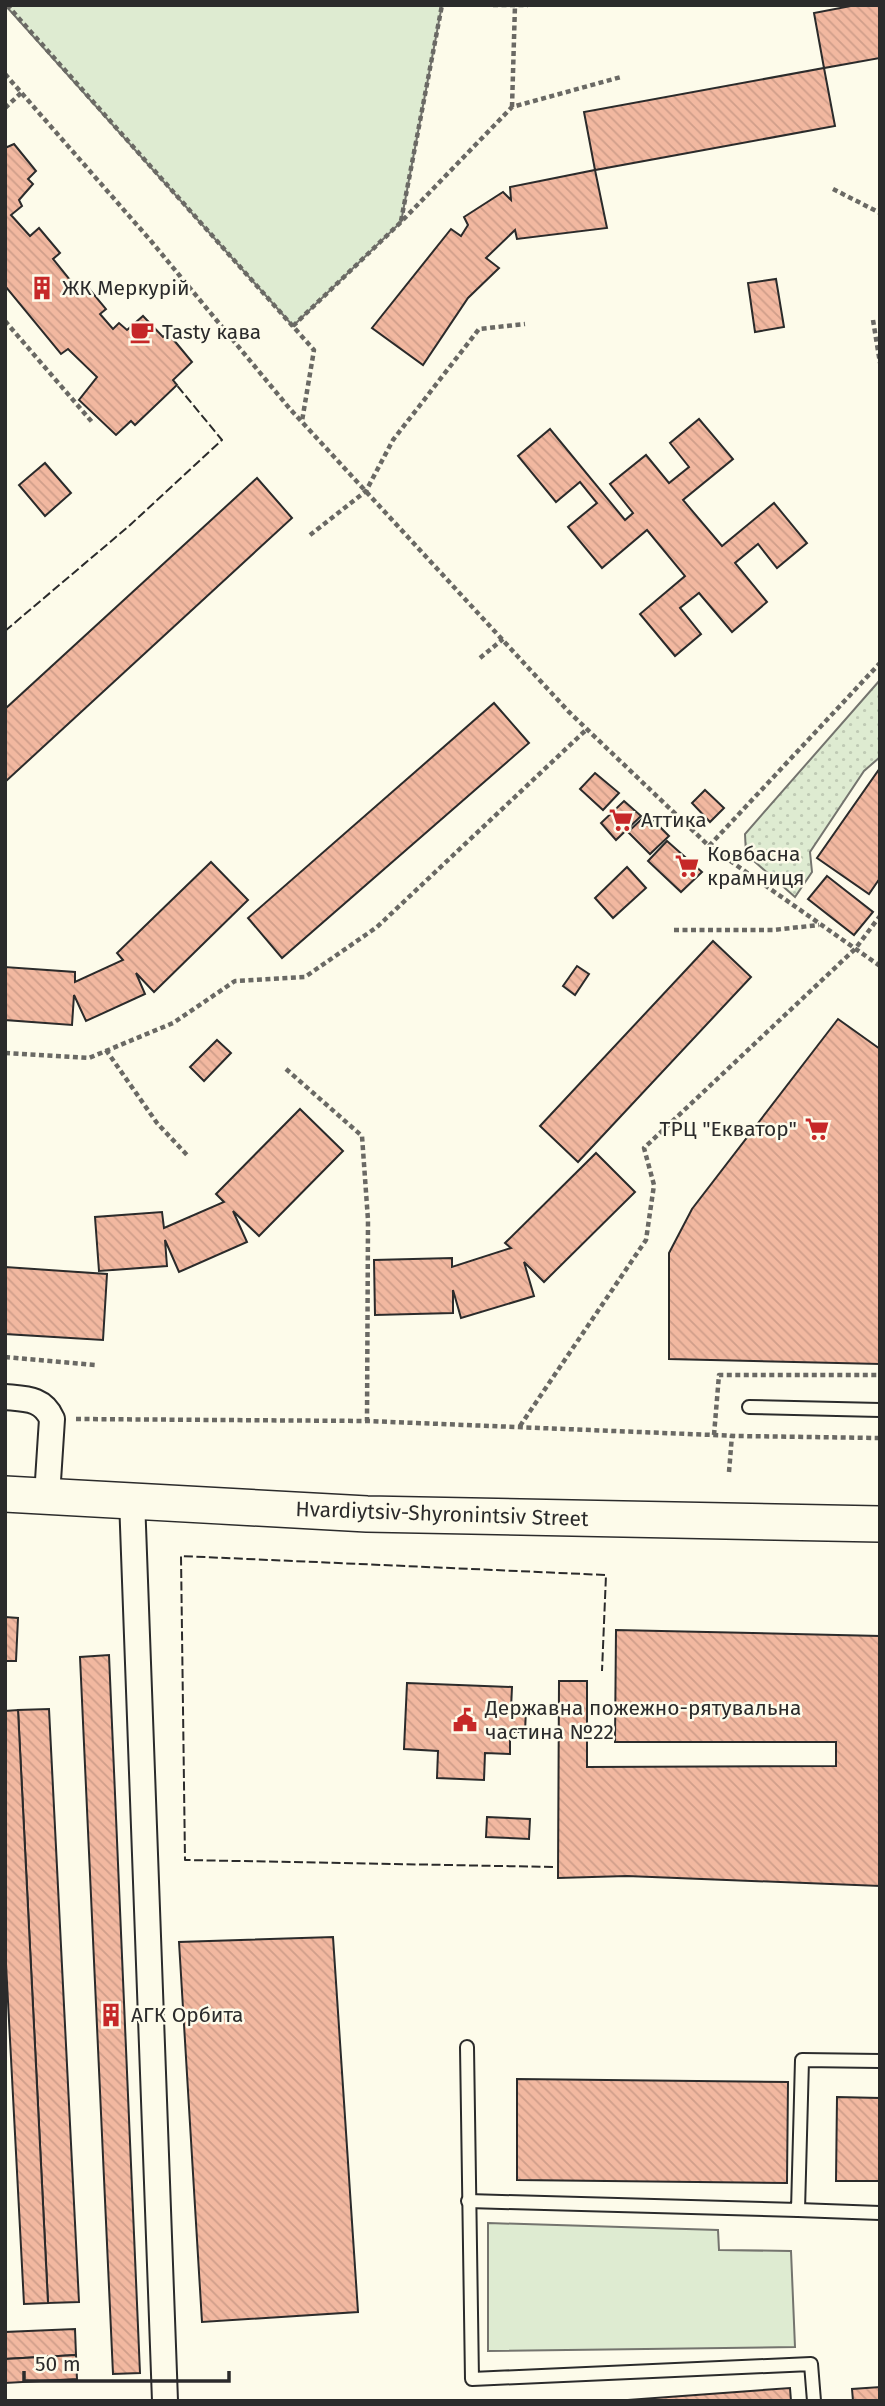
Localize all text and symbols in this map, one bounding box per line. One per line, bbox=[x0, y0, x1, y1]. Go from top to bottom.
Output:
building icon: ЖК Меркурій bbox=[28, 274, 56, 302]
place label: ЖК Меркурій bbox=[62, 275, 190, 301]
cafe icon: Tasty кава bbox=[128, 318, 156, 346]
place label: Tasty кава bbox=[162, 319, 261, 345]
supermarket icon: Аттика bbox=[607, 806, 635, 834]
place label: Аттика bbox=[641, 807, 707, 833]
place label: Ковбасна крамниця bbox=[707, 841, 805, 891]
supermarket icon: Ковбасна крамниця bbox=[673, 852, 701, 880]
supermarket icon: ТРЦ "Екватор" bbox=[803, 1115, 831, 1143]
place label: ТРЦ "Екватор" bbox=[660, 1116, 797, 1142]
street label: Hvardiytsiv-Shyronintsiv Street bbox=[295, 1496, 589, 1532]
place label: Державна пожежно-рятувальна частина №22 bbox=[484, 1695, 801, 1745]
public building icon: Державна пожежно-рятувальна частина №22 bbox=[451, 1706, 479, 1734]
building icon: АГК Орбита bbox=[97, 2001, 125, 2029]
place label: АГК Орбита bbox=[131, 2002, 243, 2028]
scale bar bbox=[24, 2340, 229, 2384]
text: 50 m bbox=[35, 2351, 81, 2377]

